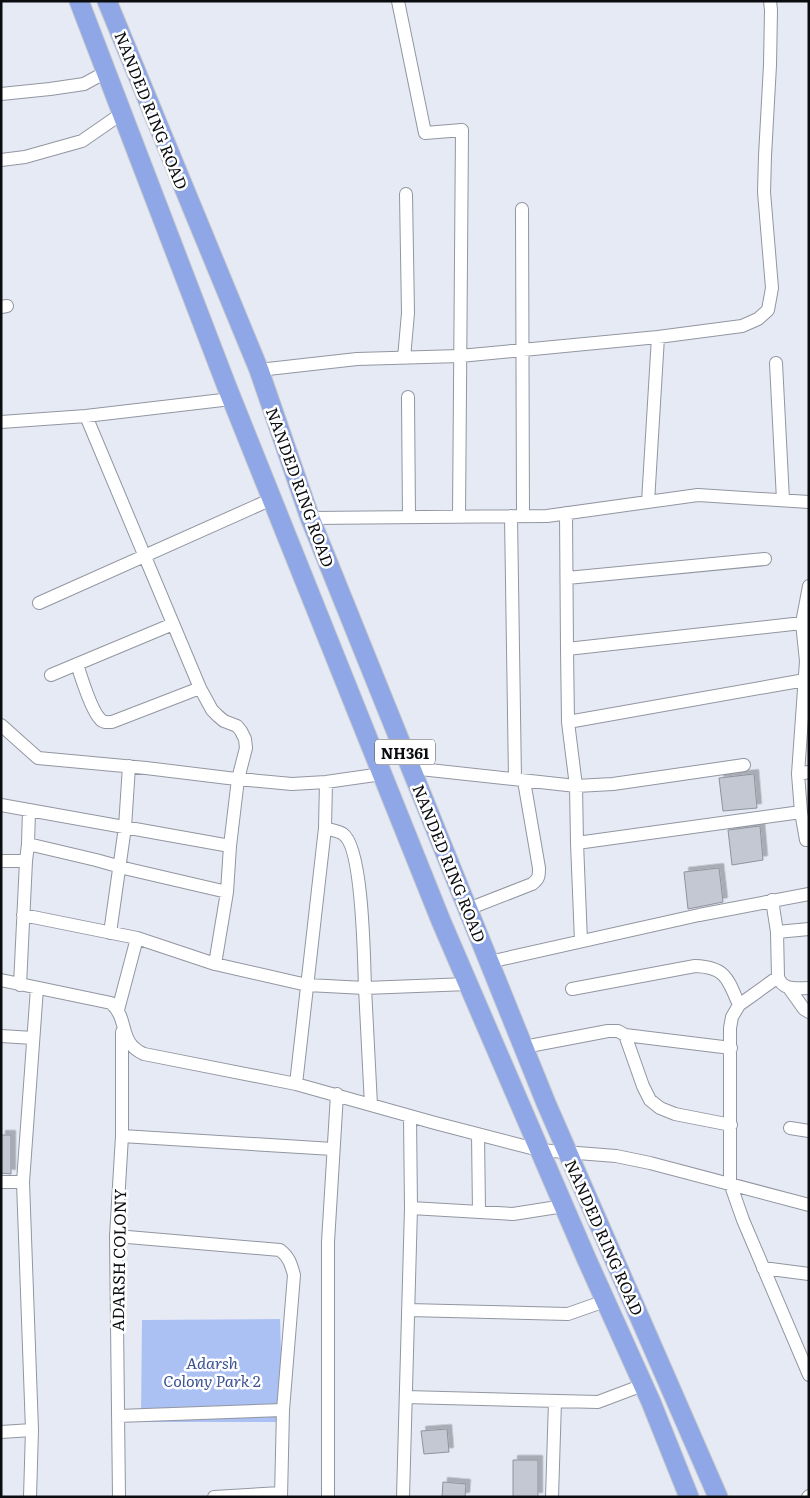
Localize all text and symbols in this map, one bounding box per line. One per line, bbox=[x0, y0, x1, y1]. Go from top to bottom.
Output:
street label: NANDED RING ROAD bbox=[109, 27, 195, 193]
street label: NANDED RING ROAD bbox=[261, 404, 341, 570]
road number: NH361 bbox=[375, 740, 435, 764]
street label: NANDED RING ROAD bbox=[407, 780, 493, 946]
street label: NANDED RING ROAD bbox=[560, 1155, 650, 1319]
street label: ADARSH COLONY bbox=[105, 1188, 131, 1332]
park label: Adarsh Colony Park 2 bbox=[163, 1350, 261, 1392]

